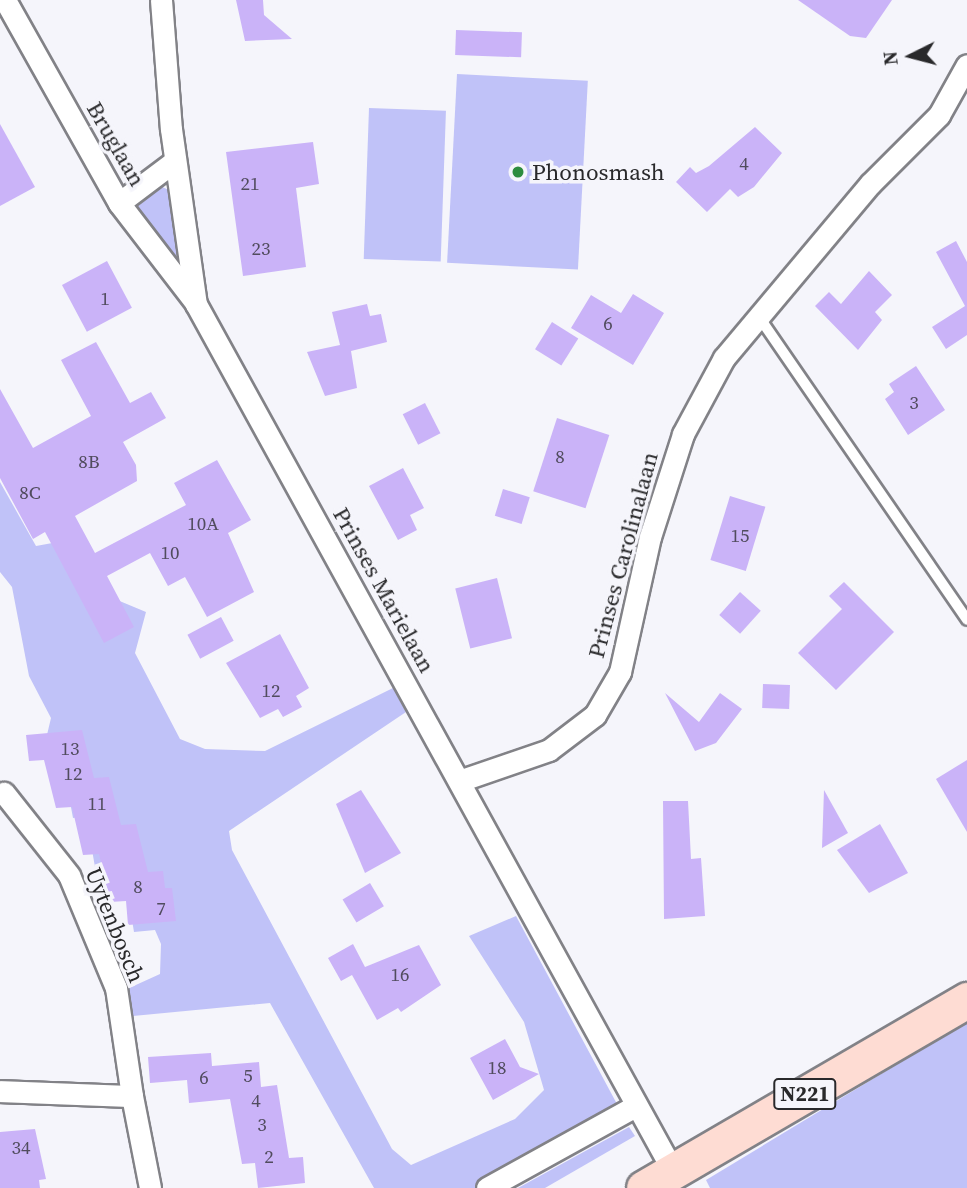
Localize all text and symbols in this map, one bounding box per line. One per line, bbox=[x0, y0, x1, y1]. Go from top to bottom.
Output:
north arrow bbox=[876, 21, 946, 91]
text: N bbox=[876, 50, 904, 66]
street label: Bruglaan bbox=[81, 97, 151, 191]
house number: 4 bbox=[739, 153, 749, 175]
place label: Phonosmash bbox=[532, 158, 665, 186]
marker: Phonosmash bbox=[510, 164, 526, 180]
house number: 21 bbox=[241, 173, 259, 195]
house number: 23 bbox=[252, 238, 270, 260]
house number: 1 bbox=[100, 288, 110, 310]
house number: 6 bbox=[603, 313, 613, 335]
house number: 3 bbox=[909, 392, 919, 414]
house number: 8 bbox=[555, 446, 565, 468]
street label: Prinses Carolinalaan bbox=[582, 449, 664, 661]
house number: 8B bbox=[78, 451, 100, 473]
house number: 8C bbox=[19, 482, 41, 504]
street label: Prinses Marielaan bbox=[327, 503, 441, 677]
house number: 10A bbox=[187, 513, 219, 535]
house number: 15 bbox=[731, 525, 749, 547]
house number: 10 bbox=[161, 542, 179, 564]
house number: 12 bbox=[262, 680, 280, 702]
house number: 13 bbox=[61, 738, 79, 760]
house number: 12 bbox=[64, 763, 82, 785]
house number: 11 bbox=[88, 793, 106, 815]
street label: Uytenbosch bbox=[79, 863, 151, 987]
house number: 8 bbox=[133, 876, 143, 898]
house number: 7 bbox=[156, 898, 166, 920]
house number: 16 bbox=[391, 964, 409, 986]
house number: 18 bbox=[488, 1057, 506, 1079]
house number: 5 bbox=[243, 1065, 253, 1087]
house number: 6 bbox=[199, 1067, 209, 1089]
road number: N221 bbox=[772, 1076, 838, 1112]
house number: 4 bbox=[251, 1090, 261, 1112]
house number: 3 bbox=[257, 1114, 267, 1136]
house number: 34 bbox=[12, 1137, 30, 1159]
house number: 2 bbox=[264, 1146, 274, 1168]

